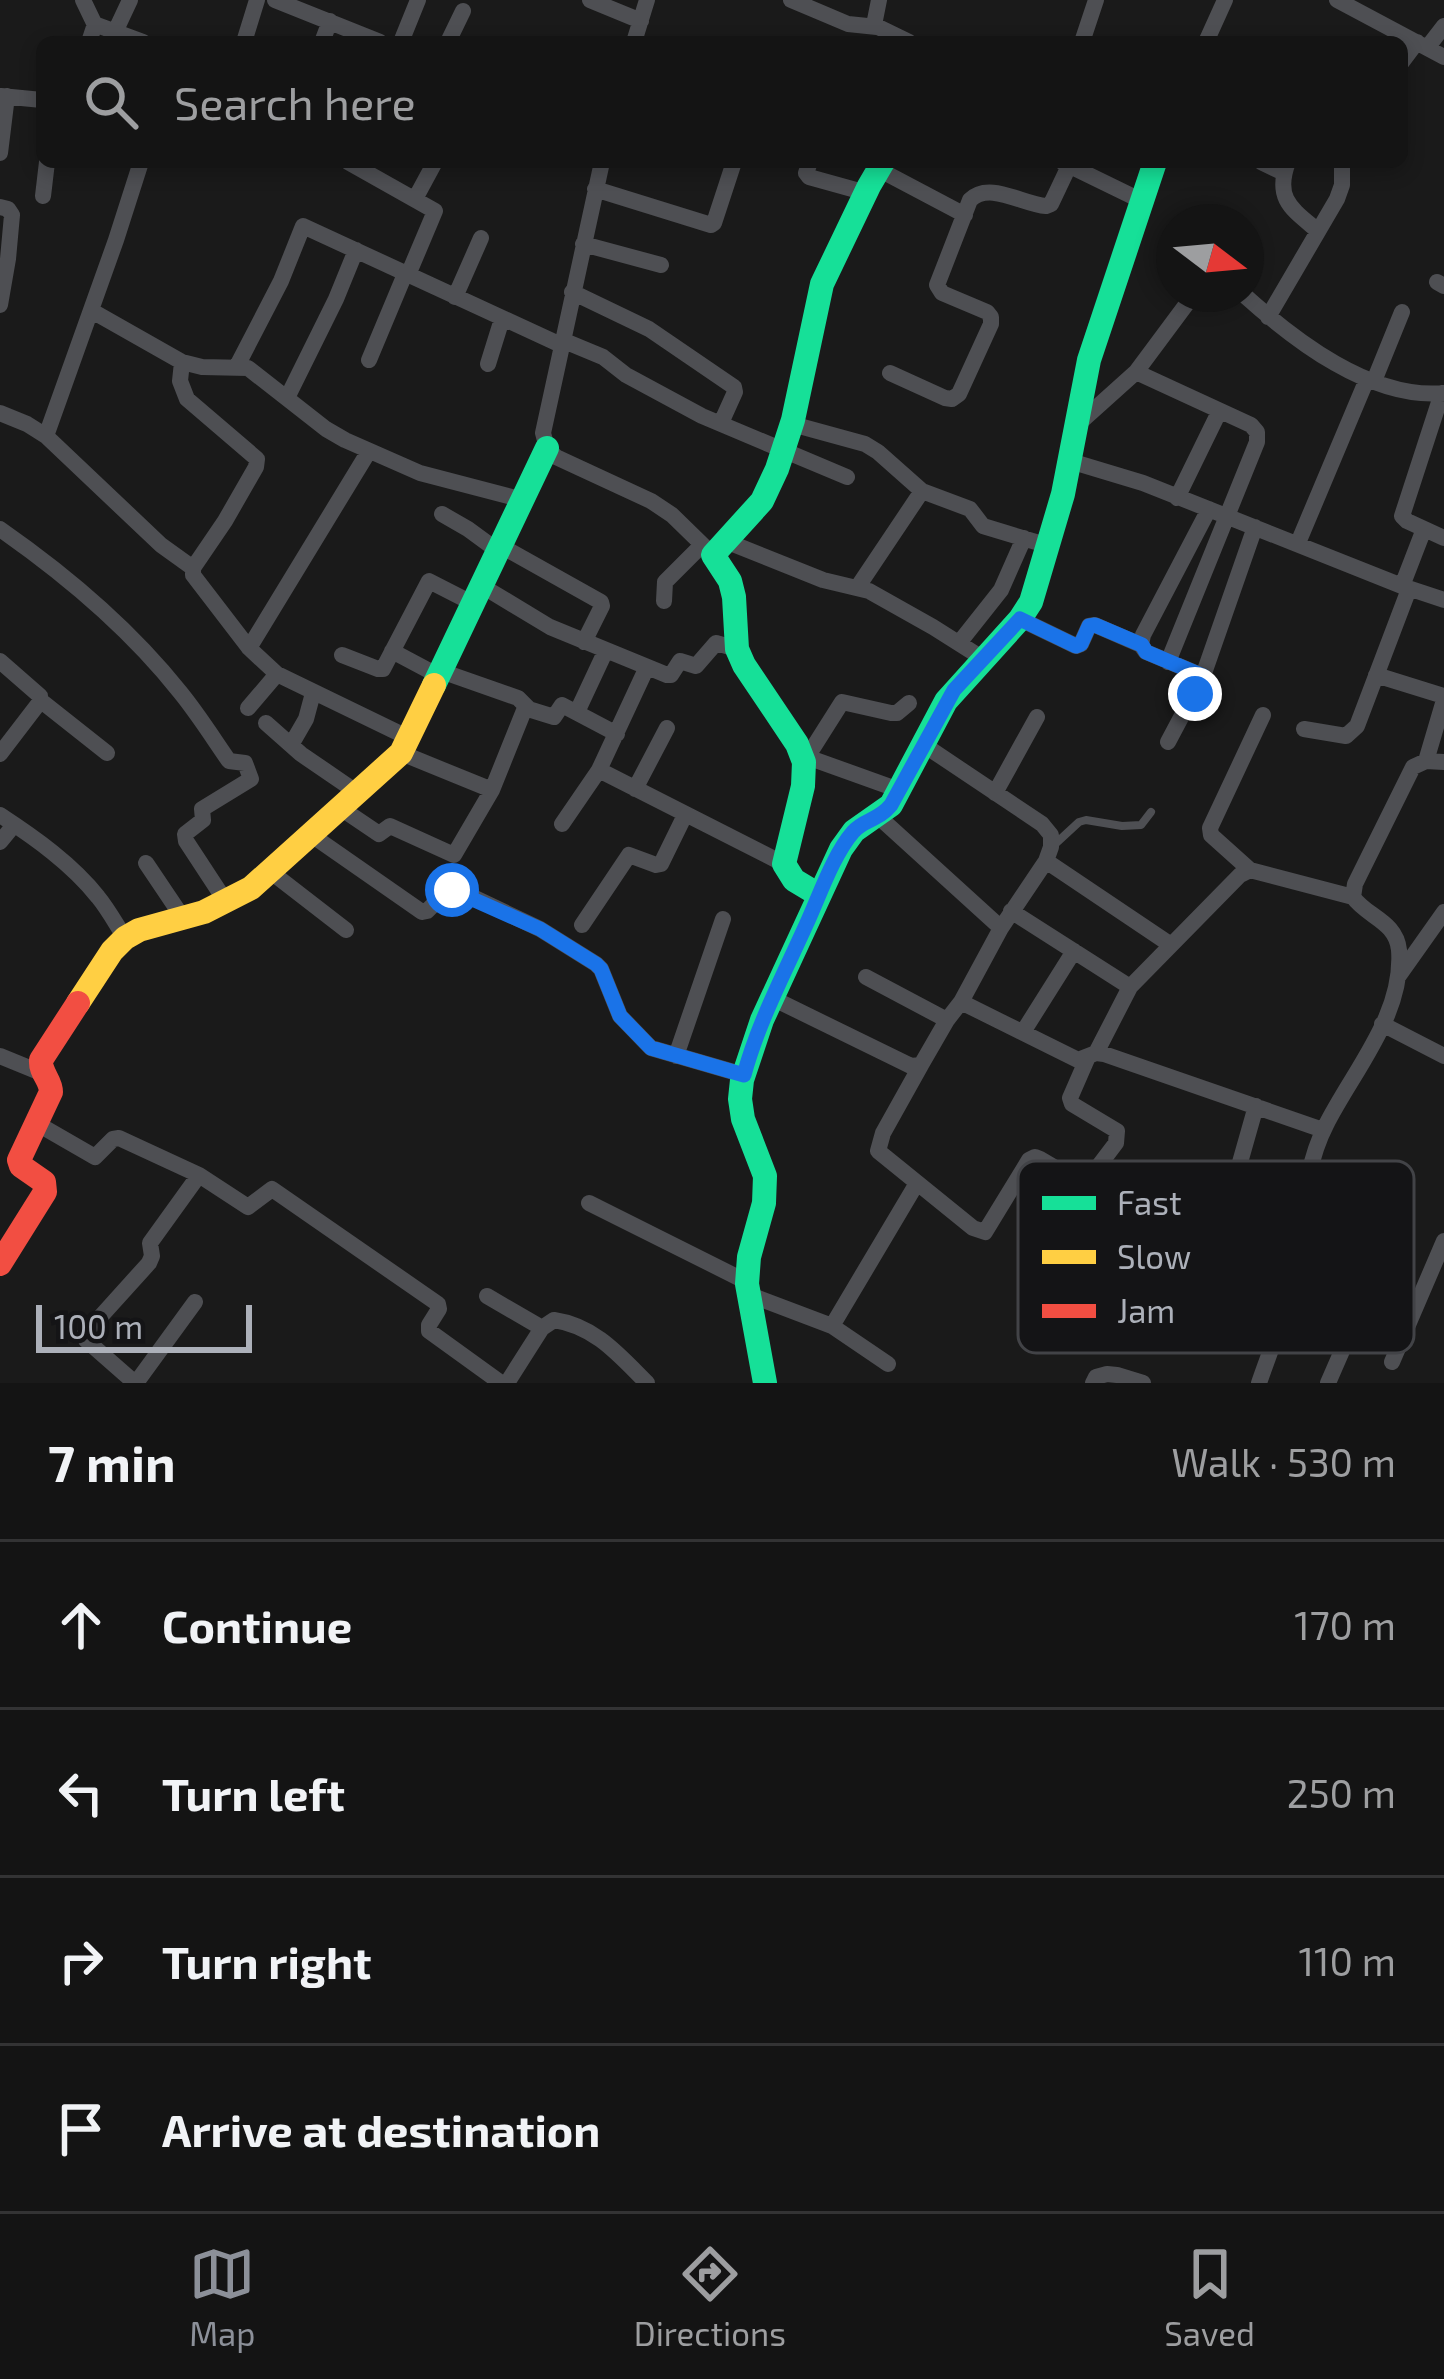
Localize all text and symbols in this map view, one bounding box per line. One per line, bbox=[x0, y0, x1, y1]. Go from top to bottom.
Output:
search box bbox=[36, 36, 1408, 168]
icon: search bbox=[78, 69, 144, 135]
text: Search here bbox=[174, 75, 416, 129]
north arrow bbox=[1156, 204, 1264, 312]
route end bbox=[1168, 667, 1222, 721]
route start bbox=[425, 863, 479, 917]
legend bbox=[1018, 1161, 1414, 1353]
text: Fast bbox=[1117, 1182, 1181, 1222]
text: Slow bbox=[1117, 1236, 1191, 1276]
text: Jam bbox=[1117, 1290, 1175, 1330]
scale bar bbox=[36, 1299, 252, 1352]
text: 100 m bbox=[54, 1306, 143, 1346]
text: 7 min bbox=[48, 1431, 176, 1492]
text: Walk · 530 m bbox=[1171, 1438, 1396, 1485]
icon: ahead bbox=[48, 1592, 114, 1658]
text: Continue bbox=[162, 1598, 352, 1652]
text: 170 m bbox=[1294, 1601, 1396, 1648]
icon: left bbox=[48, 1760, 114, 1826]
text: Turn left bbox=[162, 1766, 345, 1820]
text: 250 m bbox=[1287, 1769, 1396, 1816]
icon: right bbox=[48, 1928, 114, 1994]
text: Turn right bbox=[162, 1934, 371, 1988]
text: 110 m bbox=[1299, 1937, 1396, 1984]
icon: arrive bbox=[48, 2096, 114, 2162]
text: Arrive at destination bbox=[162, 2102, 600, 2156]
tab: Map bbox=[189, 2241, 255, 2353]
tab: Directions bbox=[634, 2241, 786, 2353]
tab: Saved bbox=[1164, 2241, 1255, 2353]

